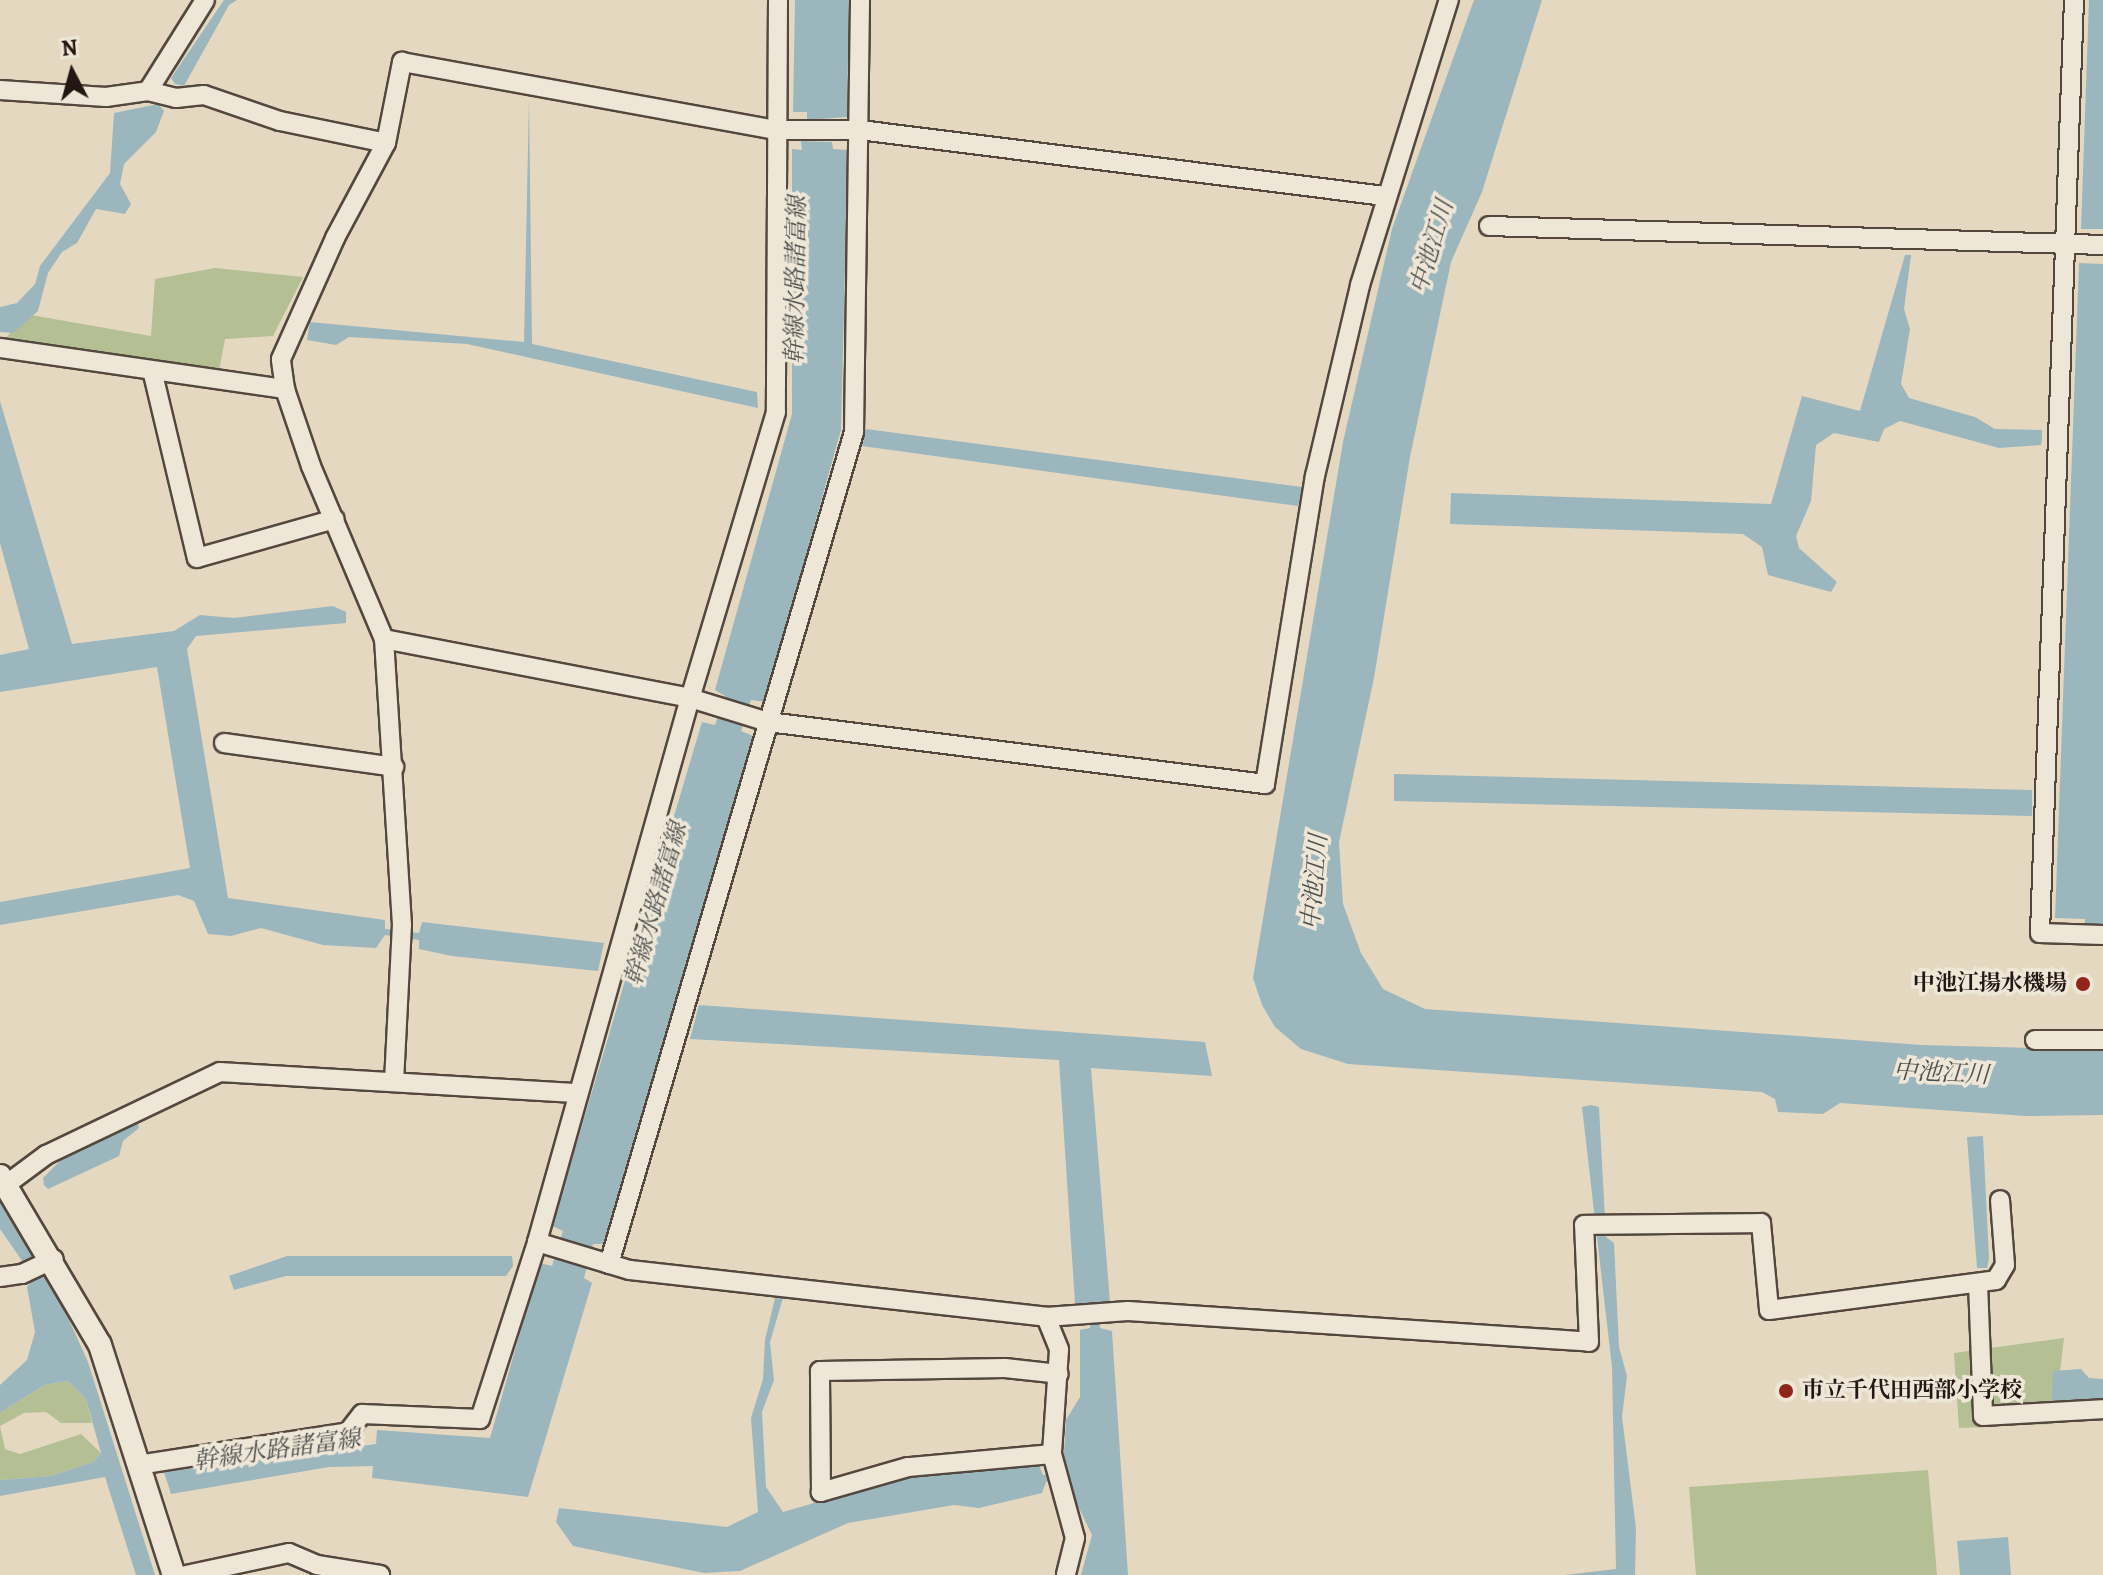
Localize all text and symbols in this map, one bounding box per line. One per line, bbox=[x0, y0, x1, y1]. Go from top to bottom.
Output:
north arrow bbox=[32, 32, 112, 112]
text: N bbox=[60, 32, 79, 64]
water label: 幹線水路諸富線 bbox=[780, 196, 812, 364]
water label: 中池江川 bbox=[1404, 197, 1460, 297]
water label: 幹線水路諸富線 bbox=[619, 819, 693, 989]
water label: 中池江川 bbox=[1296, 833, 1334, 931]
place label: 中池江揚水機場 bbox=[1913, 971, 2067, 997]
marker: 中池江揚水機場 bbox=[2074, 975, 2092, 993]
water label: 中池江川 bbox=[1892, 1056, 1990, 1090]
place label: 市立千代田西部小学校 bbox=[1802, 1378, 2022, 1404]
marker: 市立千代田西部小学校 bbox=[1777, 1382, 1795, 1400]
water label: 幹線水路諸富線 bbox=[192, 1424, 362, 1476]

